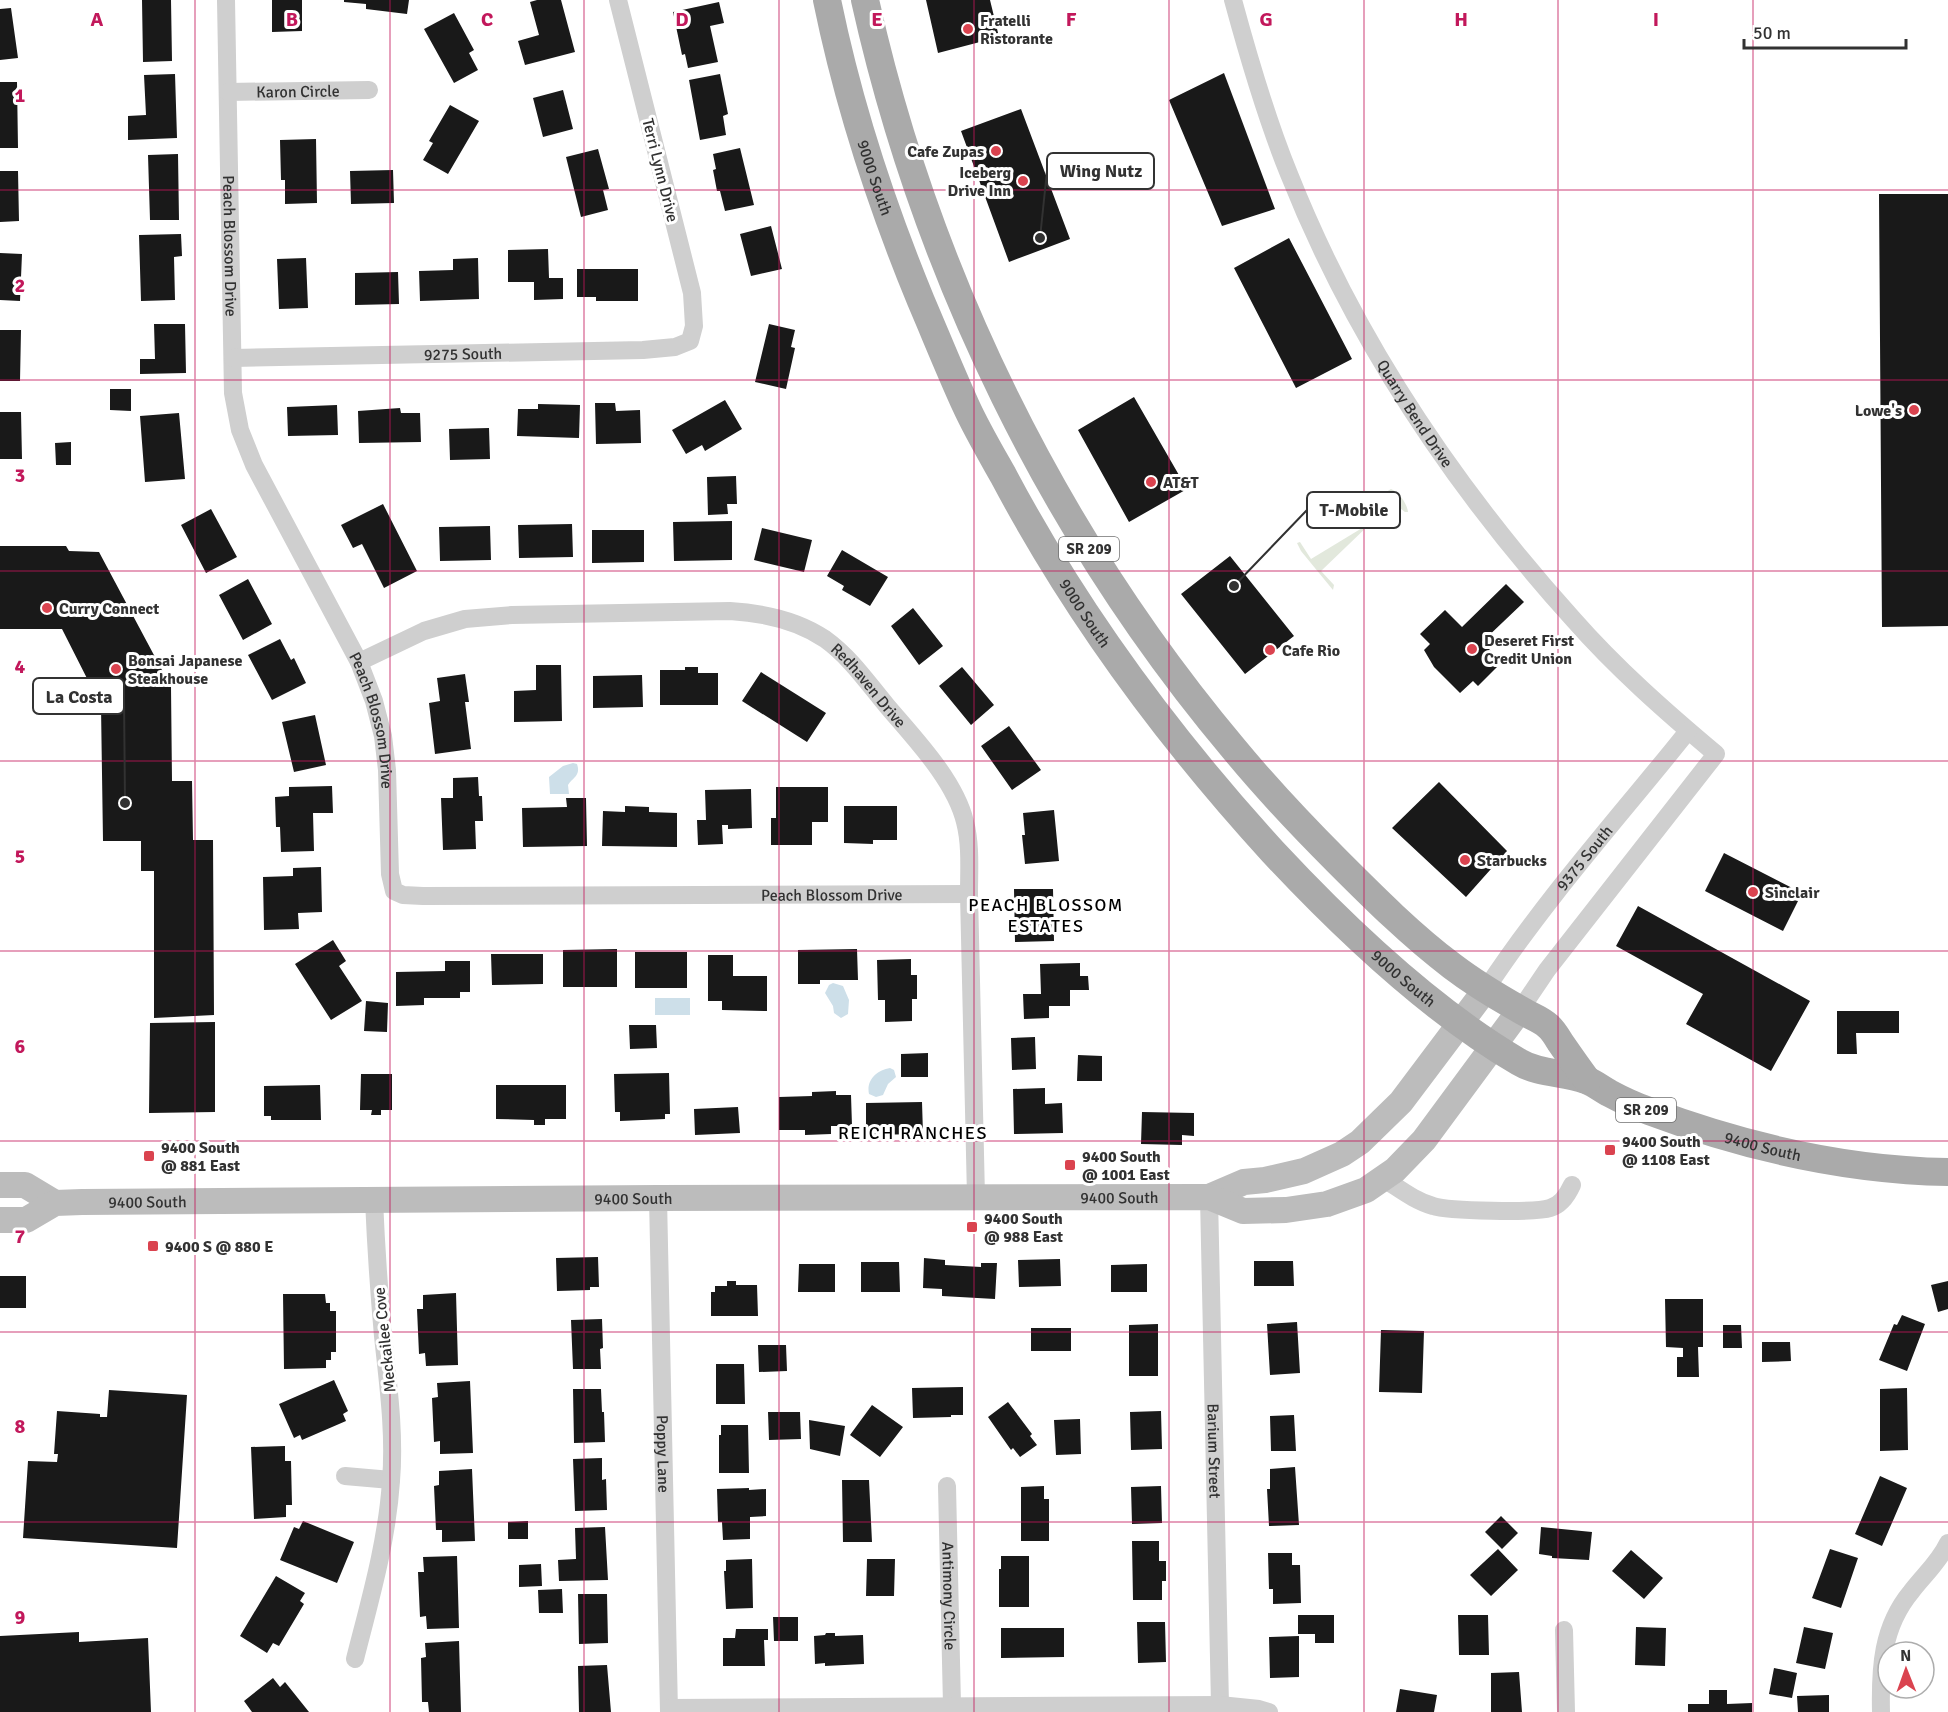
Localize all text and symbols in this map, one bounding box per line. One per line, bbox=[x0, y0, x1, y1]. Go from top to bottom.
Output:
text: A bbox=[91, 7, 104, 32]
text: B bbox=[286, 7, 298, 32]
text: C bbox=[481, 7, 493, 32]
text: D bbox=[675, 7, 689, 32]
text: E bbox=[871, 7, 883, 32]
text: F bbox=[1066, 7, 1077, 32]
text: G bbox=[1259, 7, 1273, 32]
text: H bbox=[1454, 7, 1468, 32]
text: I bbox=[1653, 7, 1659, 32]
place label: Fratelli Ristorante bbox=[980, 11, 1053, 49]
scale bar bbox=[1744, 12, 1906, 50]
marker: Fratelli Ristorante bbox=[961, 22, 975, 36]
text: 50 m bbox=[1753, 22, 1791, 44]
street label: Karon Circle bbox=[256, 81, 340, 103]
text: 1 bbox=[15, 83, 26, 108]
street label: Terri Lynn Drive bbox=[637, 116, 683, 224]
street label: 9000 South bbox=[852, 138, 896, 218]
place label: Cafe Zupas bbox=[907, 142, 984, 162]
marker: Cafe Zupas bbox=[989, 144, 1003, 158]
callout: Wing Nutz bbox=[1047, 153, 1154, 189]
text: Wing Nutz bbox=[1060, 160, 1142, 182]
place label: Iceberg Drive Inn bbox=[947, 163, 1011, 201]
marker: Iceberg Drive Inn bbox=[1016, 174, 1030, 188]
street label: Peach Blossom Drive bbox=[218, 175, 241, 317]
text: 2 bbox=[15, 273, 25, 298]
street label: 9275 South bbox=[424, 344, 502, 365]
street label: Quarry Bend Drive bbox=[1372, 356, 1457, 472]
place label: Lowe's bbox=[1855, 401, 1902, 421]
marker: Lowe's bbox=[1907, 403, 1921, 417]
text: 3 bbox=[15, 463, 25, 488]
place label: AT&T bbox=[1163, 473, 1199, 493]
marker: AT&T bbox=[1144, 475, 1158, 489]
callout: T-Mobile bbox=[1307, 492, 1400, 528]
text: T-Mobile bbox=[1320, 499, 1389, 521]
road number: SR 209 bbox=[1059, 537, 1119, 561]
street label: 9000 South bbox=[1055, 575, 1115, 652]
place label: Curry Connect bbox=[59, 599, 159, 619]
marker: Curry Connect bbox=[40, 601, 54, 615]
place label: Deseret First Credit Union bbox=[1484, 631, 1574, 669]
street label: Redhaven Drive bbox=[826, 639, 910, 732]
place label: Cafe Rio bbox=[1282, 641, 1340, 661]
marker: Deseret First Credit Union bbox=[1465, 642, 1479, 656]
marker: Cafe Rio bbox=[1263, 643, 1277, 657]
street label: Peach Blossom Drive bbox=[344, 649, 397, 789]
place label: Bonsai Japanese Steakhouse bbox=[128, 651, 243, 689]
text: 4 bbox=[15, 654, 26, 679]
marker: Bonsai Japanese Steakhouse bbox=[109, 662, 123, 676]
callout: La Costa bbox=[33, 678, 124, 714]
text: La Costa bbox=[46, 686, 112, 708]
street label: 9375 South bbox=[1553, 822, 1617, 895]
text: 5 bbox=[15, 844, 25, 869]
place label: Starbucks bbox=[1477, 851, 1547, 871]
marker: Starbucks bbox=[1458, 853, 1472, 867]
place label: Sinclair bbox=[1765, 883, 1820, 903]
street label: Peach Blossom Drive bbox=[761, 885, 903, 906]
marker: Sinclair bbox=[1746, 885, 1760, 899]
district label: PEACH BLOSSOM ESTATES bbox=[968, 894, 1124, 937]
street label: 9000 South bbox=[1367, 946, 1439, 1012]
text: 6 bbox=[15, 1034, 26, 1059]
road number: SR 209 bbox=[1616, 1098, 1676, 1122]
district label: REICH RANCHES bbox=[838, 1122, 988, 1144]
street label: 9400 South bbox=[1722, 1128, 1803, 1166]
place label: 9400 South @ 1108 East bbox=[1622, 1132, 1710, 1170]
place label: 9400 South @ 881 East bbox=[161, 1138, 240, 1176]
marker: 9400 South @ 1108 East bbox=[1603, 1143, 1617, 1157]
place label: 9400 South @ 1001 East bbox=[1082, 1147, 1170, 1185]
marker: 9400 South @ 881 East bbox=[142, 1149, 156, 1163]
marker: 9400 South @ 1001 East bbox=[1063, 1158, 1077, 1172]
street label: 9400 South bbox=[1080, 1188, 1159, 1208]
street label: 9400 South bbox=[594, 1189, 673, 1209]
street label: 9400 South bbox=[108, 1192, 187, 1213]
place label: 9400 South @ 988 East bbox=[984, 1209, 1063, 1247]
marker: 9400 South @ 988 East bbox=[965, 1220, 979, 1234]
text: 7 bbox=[15, 1224, 26, 1249]
place label: 9400 S @ 880 E bbox=[165, 1237, 273, 1257]
marker: 9400 S @ 880 E bbox=[146, 1239, 160, 1253]
street label: Meckailee Cove bbox=[370, 1286, 400, 1394]
street label: Barium Street bbox=[1202, 1403, 1225, 1499]
text: 8 bbox=[15, 1414, 26, 1439]
street label: Poppy Lane bbox=[652, 1415, 673, 1493]
street label: Antimony Circle bbox=[937, 1541, 960, 1651]
text: 9 bbox=[15, 1605, 26, 1630]
north arrow bbox=[1876, 1640, 1936, 1700]
text: N bbox=[1900, 1646, 1911, 1666]

